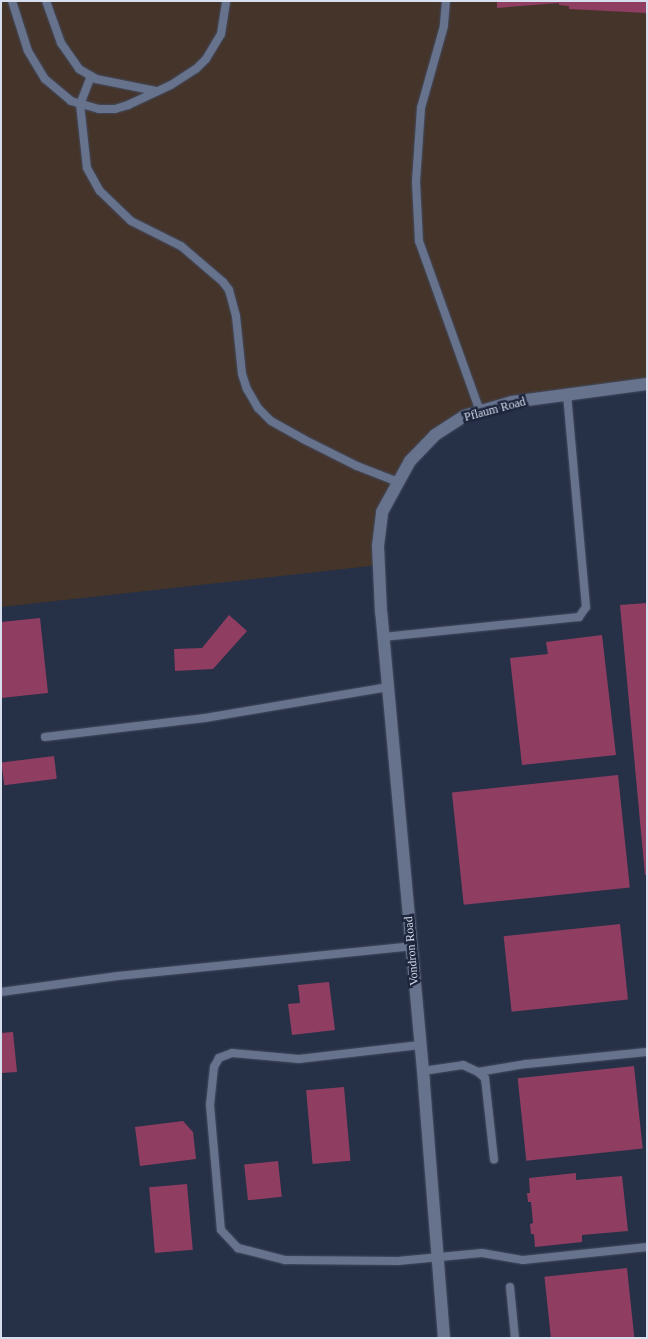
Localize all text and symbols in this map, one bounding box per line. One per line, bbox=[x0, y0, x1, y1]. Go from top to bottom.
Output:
street label: Pflaum Road bbox=[463, 395, 527, 425]
street label: Vondron Road bbox=[402, 916, 422, 986]

